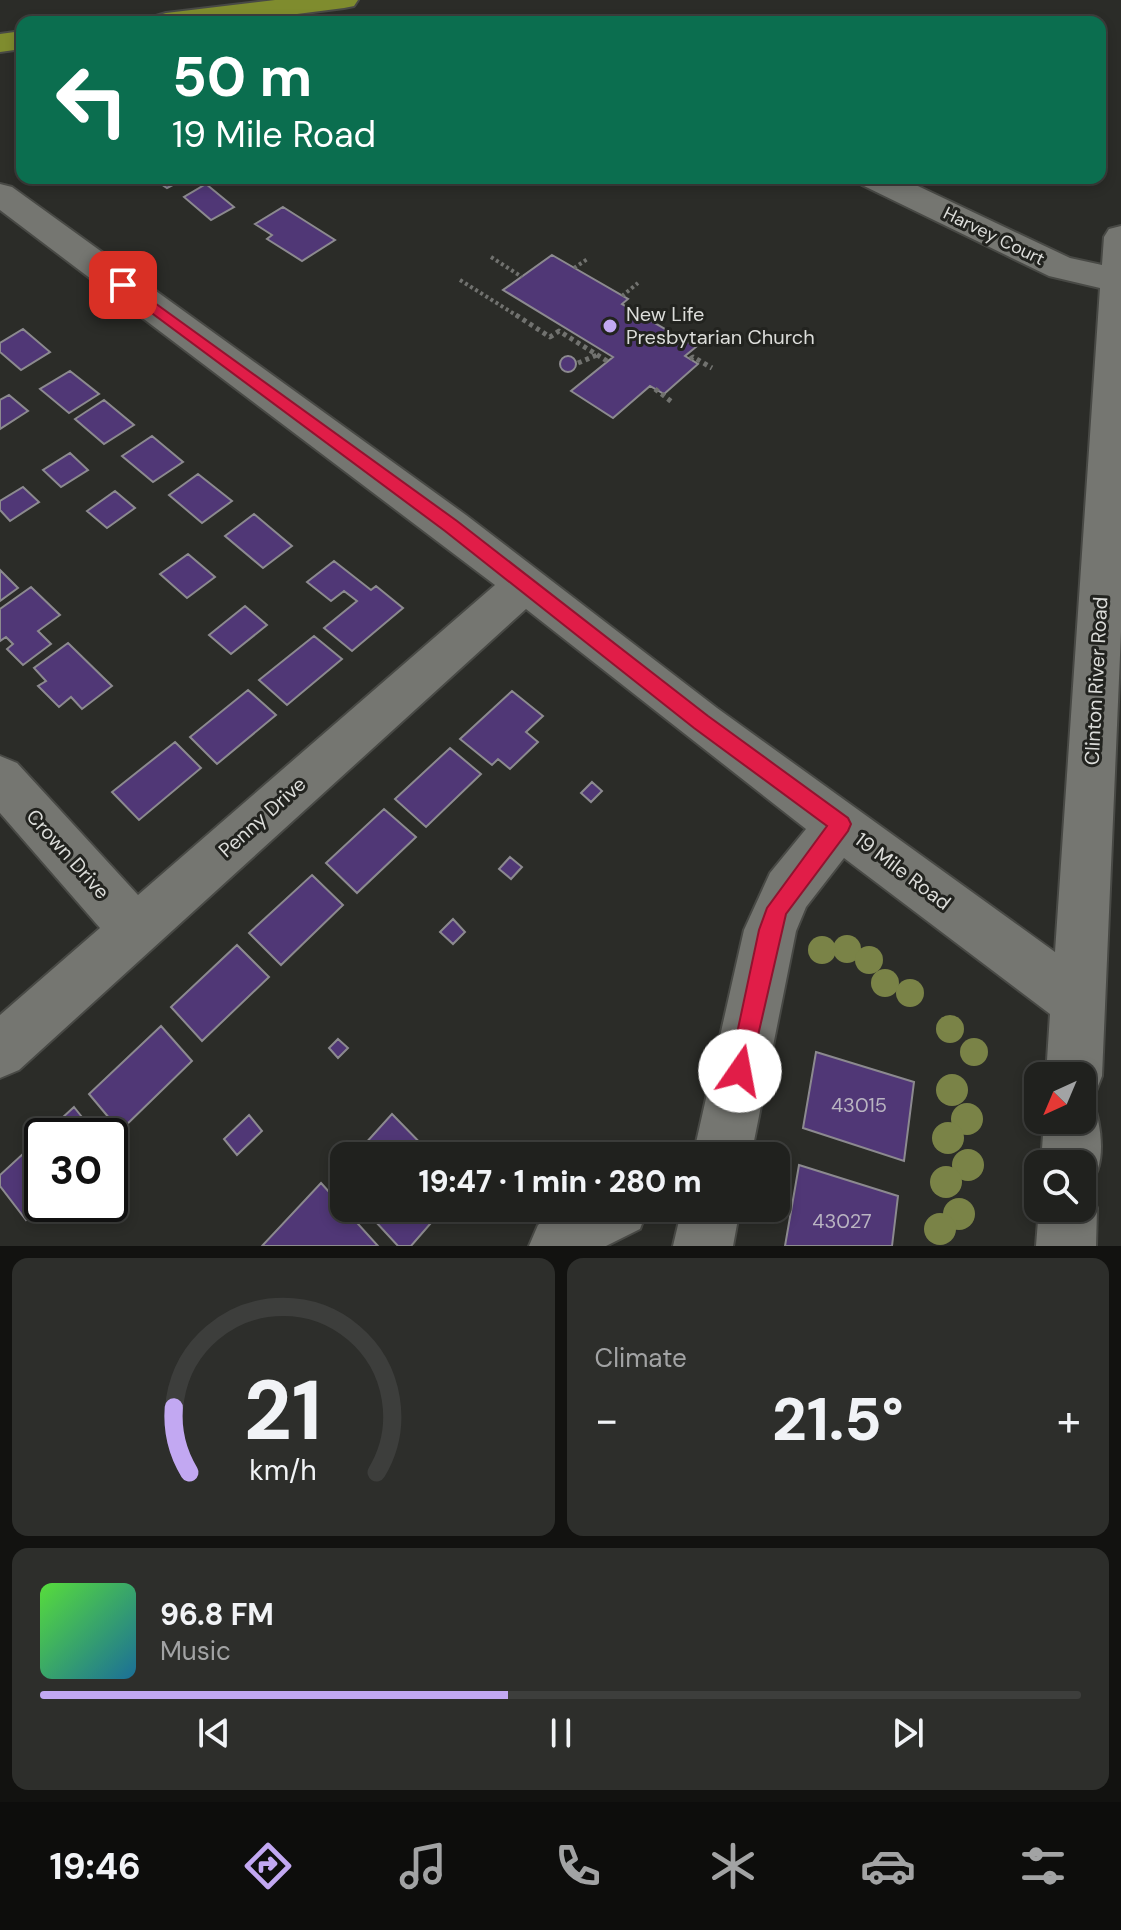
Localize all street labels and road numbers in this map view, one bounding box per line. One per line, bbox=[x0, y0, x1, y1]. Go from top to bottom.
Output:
street label: Harvey Court bbox=[939, 201, 1049, 271]
street label: Clinton River Road bbox=[1079, 596, 1113, 766]
street label: Penny Drive bbox=[213, 771, 311, 863]
street label: Crown Drive bbox=[21, 804, 115, 904]
street label: 19 Mile Road bbox=[850, 826, 956, 916]

